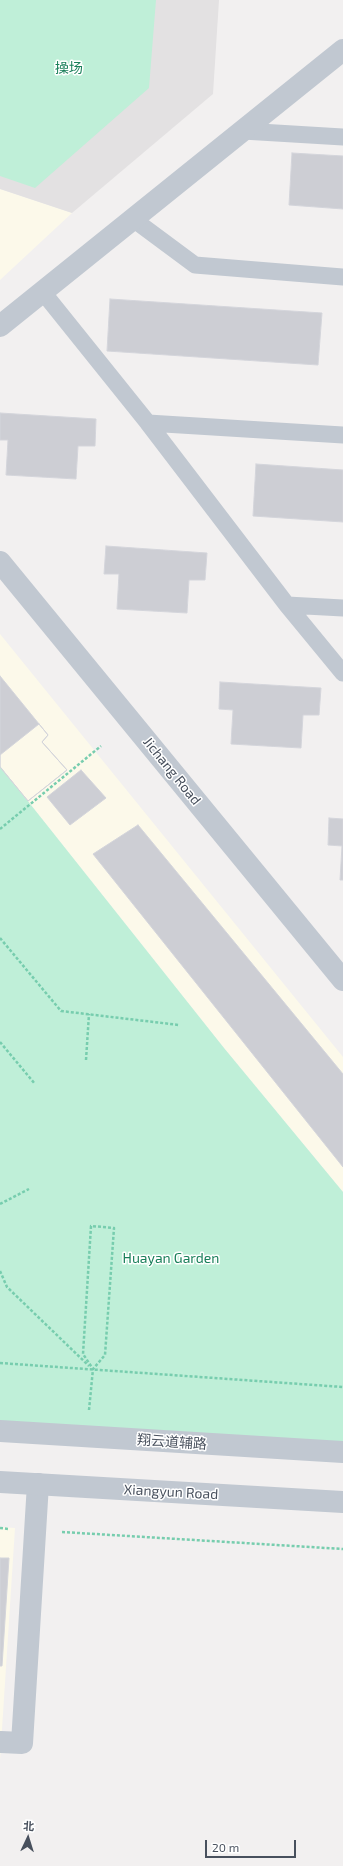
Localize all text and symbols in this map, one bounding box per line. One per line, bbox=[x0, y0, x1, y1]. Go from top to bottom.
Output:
park label: 操场 bbox=[55, 60, 83, 76]
street label: Jichang Road bbox=[140, 734, 204, 808]
park label: Huayan Garden bbox=[123, 1250, 219, 1266]
street label: 翔云道辅路 bbox=[136, 1431, 208, 1453]
street label: Xiangyun Road bbox=[123, 1481, 219, 1503]
north arrow bbox=[8, 1818, 48, 1858]
text: 北 bbox=[23, 1819, 35, 1832]
scale bar bbox=[207, 1832, 298, 1858]
text: 20 m bbox=[212, 1840, 239, 1854]

